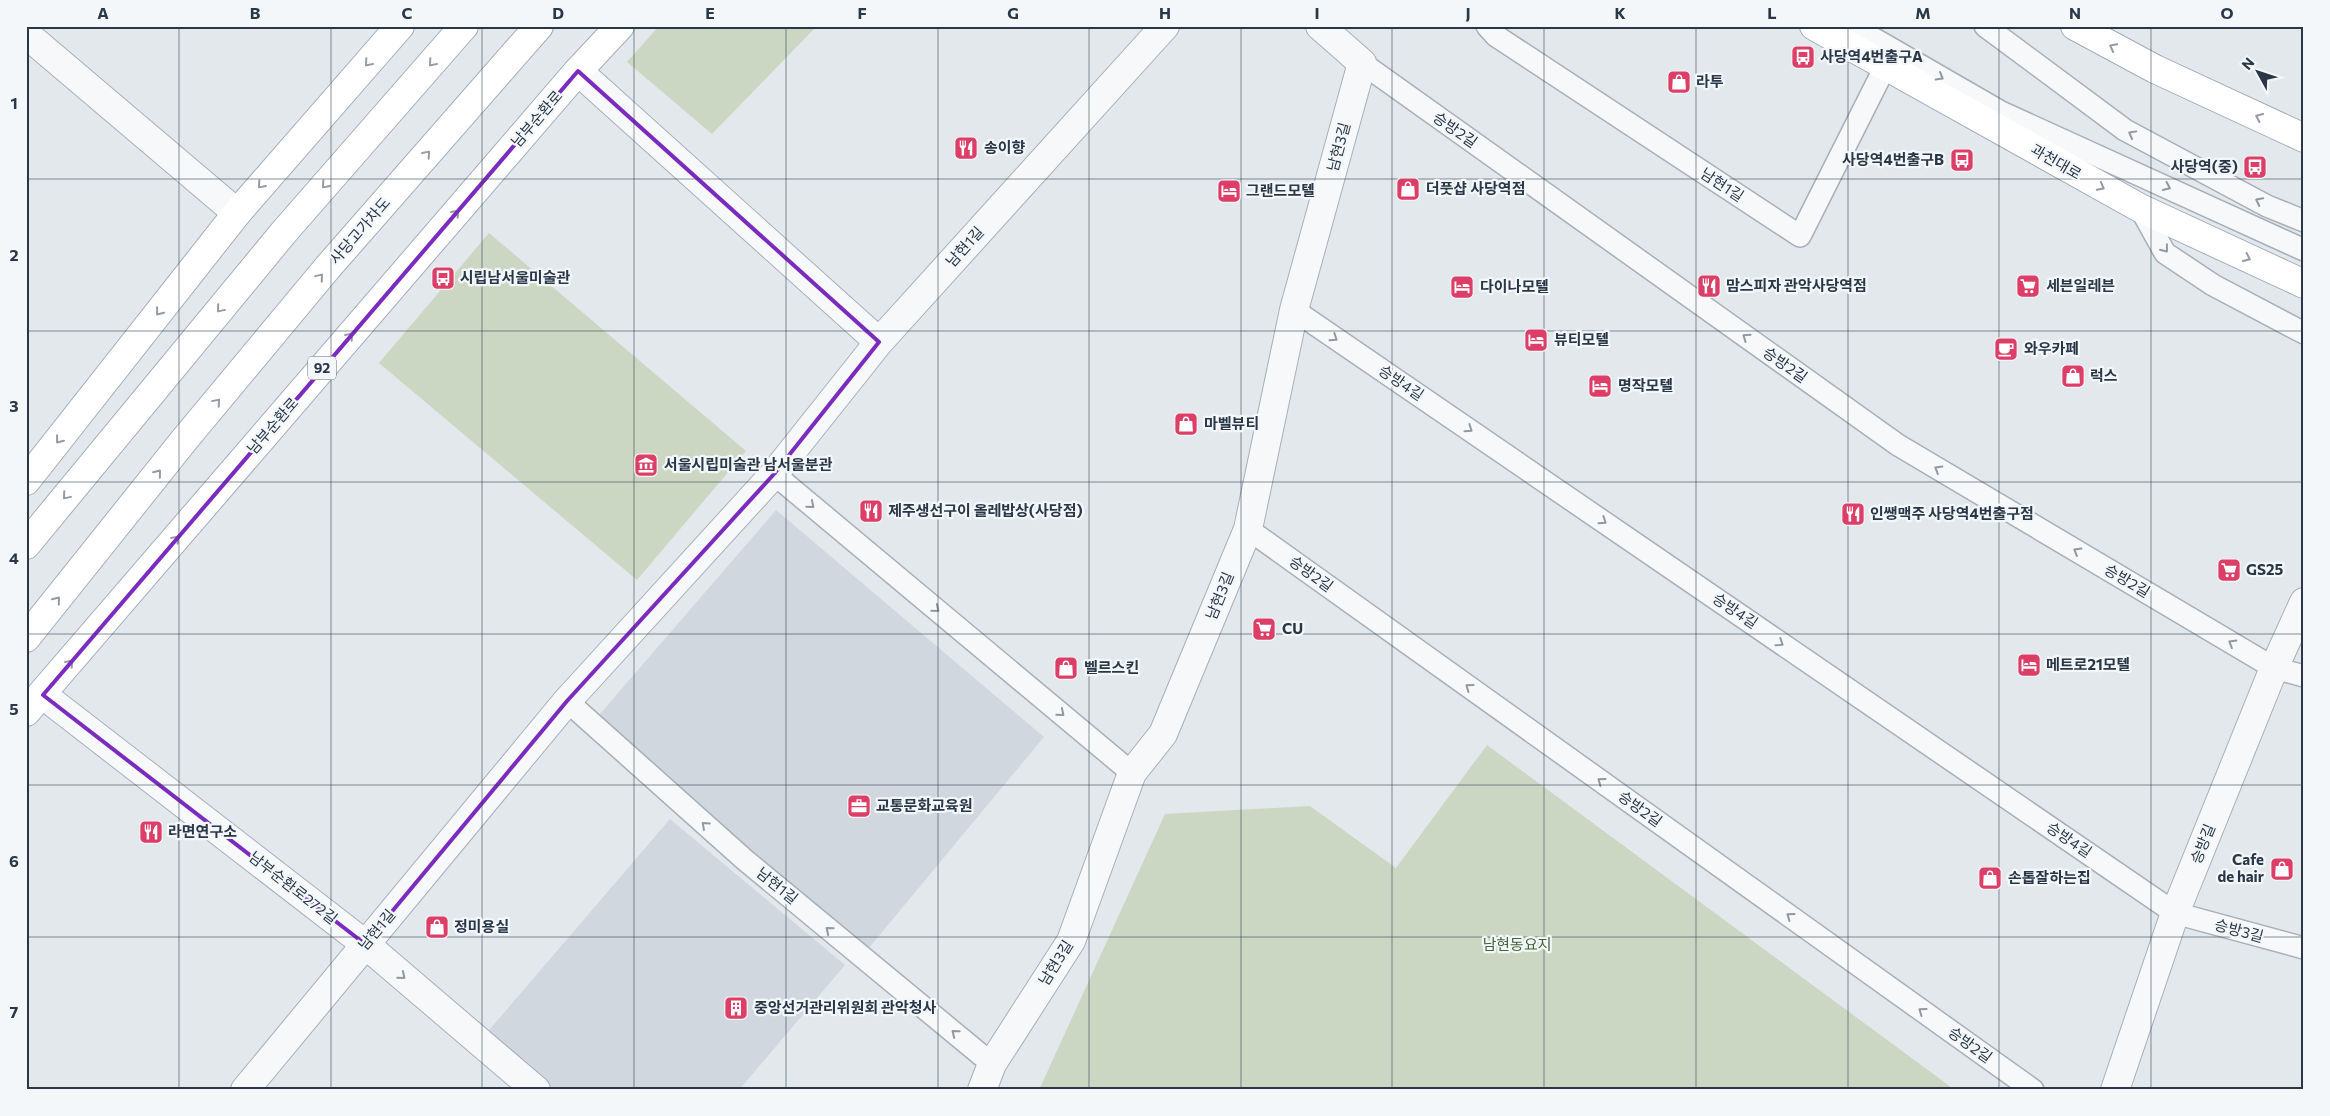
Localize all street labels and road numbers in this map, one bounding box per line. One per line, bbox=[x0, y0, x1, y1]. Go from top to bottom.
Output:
street label: 남부순환로 bbox=[507, 86, 566, 150]
street label: 승방2길 bbox=[1430, 108, 1481, 151]
street label: 남현3길 bbox=[1323, 120, 1353, 173]
street label: 과천대로 bbox=[2028, 140, 2085, 183]
street label: 남현1길 bbox=[1698, 164, 1748, 205]
street label: 사당고가차도 bbox=[325, 193, 393, 267]
street label: 남현1길 bbox=[942, 223, 987, 270]
street label: 승방2길 bbox=[1760, 343, 1811, 386]
road number: 92 bbox=[308, 356, 336, 379]
street label: 승방4길 bbox=[1376, 361, 1427, 404]
street label: 남부순환로 bbox=[243, 393, 302, 457]
street label: 승방2길 bbox=[1286, 551, 1337, 595]
street label: 승방2길 bbox=[2102, 560, 2153, 601]
street label: 남현3길 bbox=[1201, 569, 1237, 622]
street label: 승방4길 bbox=[1710, 589, 1761, 632]
street label: 승방2길 bbox=[1615, 786, 1666, 830]
street label: 승방4길 bbox=[2044, 818, 2095, 861]
street label: 승방길 bbox=[2186, 821, 2218, 866]
street label: 남부순환로272길 bbox=[246, 847, 341, 927]
street label: 남현1길 bbox=[753, 863, 802, 907]
street label: 남현1길 bbox=[354, 905, 399, 953]
street label: 승방3길 bbox=[2213, 915, 2266, 945]
street label: 남현3길 bbox=[1034, 937, 1076, 988]
street label: 승방2길 bbox=[1945, 1022, 1996, 1066]

